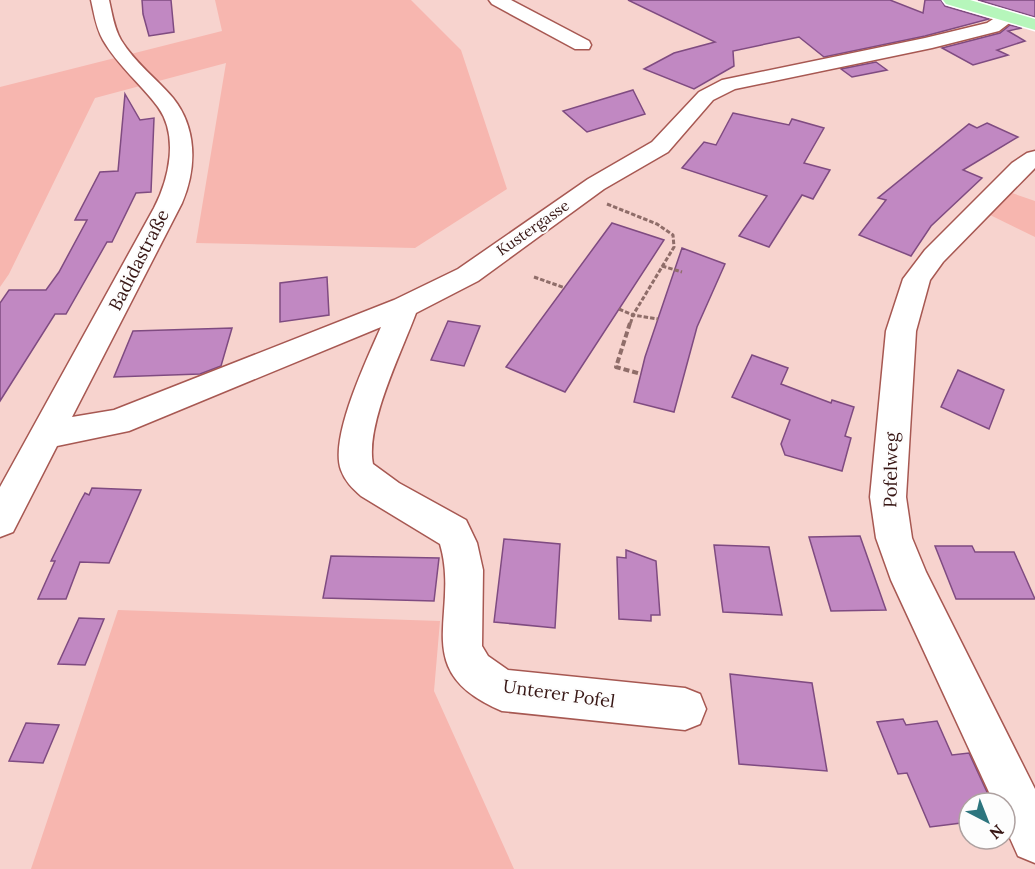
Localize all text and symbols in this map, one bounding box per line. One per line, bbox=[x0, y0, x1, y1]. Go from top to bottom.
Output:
street label: Kustergasse bbox=[493, 196, 573, 260]
street label: Badidastraße bbox=[103, 205, 174, 314]
street label: Pofelweg bbox=[878, 431, 903, 508]
street label: Unterer Pofel bbox=[502, 674, 617, 713]
north arrow bbox=[957, 791, 1017, 851]
text: N bbox=[986, 821, 1008, 844]

